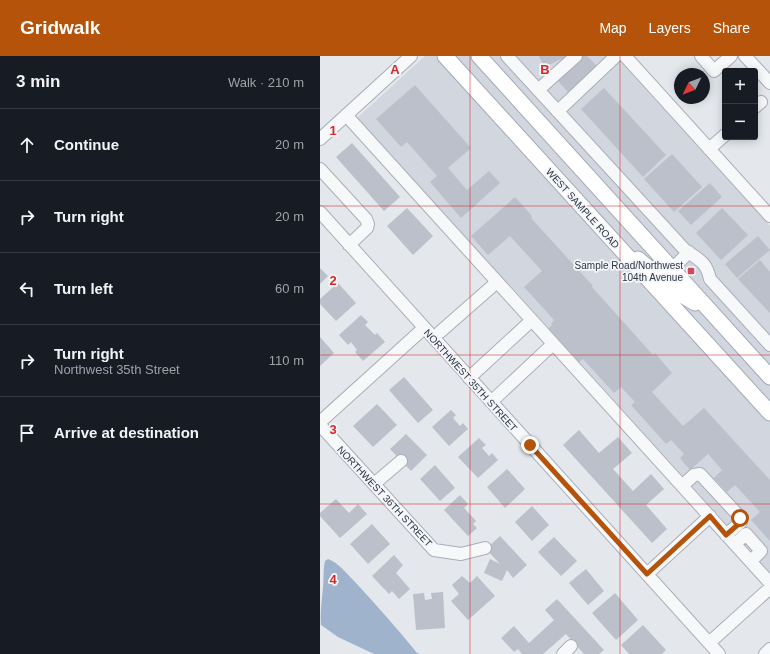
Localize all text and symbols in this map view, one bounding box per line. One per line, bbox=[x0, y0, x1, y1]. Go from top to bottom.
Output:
text: Gridwalk bbox=[20, 17, 100, 38]
text: Map bbox=[599, 20, 627, 36]
text: Layers bbox=[649, 20, 691, 36]
text: Share bbox=[713, 20, 750, 36]
text: A bbox=[390, 62, 400, 77]
text: B bbox=[540, 62, 550, 77]
north arrow bbox=[674, 68, 710, 104]
map controls bbox=[722, 68, 758, 140]
button: + bbox=[722, 68, 758, 104]
text: 3 min bbox=[16, 72, 60, 91]
text: Walk · 210 m bbox=[228, 75, 304, 90]
button: − bbox=[722, 104, 758, 140]
text: 1 bbox=[329, 123, 337, 138]
icon: ahead bbox=[16, 134, 38, 156]
text: Continue bbox=[54, 136, 119, 153]
text: 20 m bbox=[275, 137, 304, 152]
street label: WEST SAMPLE ROAD bbox=[544, 166, 621, 251]
icon: right bbox=[16, 206, 38, 228]
text: Turn right bbox=[54, 208, 124, 225]
text: 20 m bbox=[275, 209, 304, 224]
place label: Sample Road/Northwest 104th Avenue bbox=[575, 260, 683, 283]
marker: Sample Road/Northwest 104th Avenue bbox=[686, 266, 696, 276]
text: 2 bbox=[329, 273, 337, 288]
icon: left bbox=[16, 278, 38, 300]
text: Turn left bbox=[54, 280, 113, 297]
text: 60 m bbox=[275, 281, 304, 296]
street label: NORTHWEST 35TH STREET bbox=[422, 327, 519, 434]
text: Turn right bbox=[54, 345, 124, 362]
icon: right bbox=[16, 350, 38, 372]
text: 110 m bbox=[269, 353, 304, 368]
text: Northwest 35th Street bbox=[54, 362, 180, 377]
icon: arrive bbox=[16, 422, 38, 444]
text: 3 bbox=[329, 422, 337, 437]
text: Arrive at destination bbox=[54, 424, 199, 441]
route end bbox=[521, 436, 539, 454]
street label: NORTHWEST 36TH STREET bbox=[335, 444, 434, 549]
route start bbox=[731, 509, 749, 527]
text: 4 bbox=[329, 572, 337, 587]

